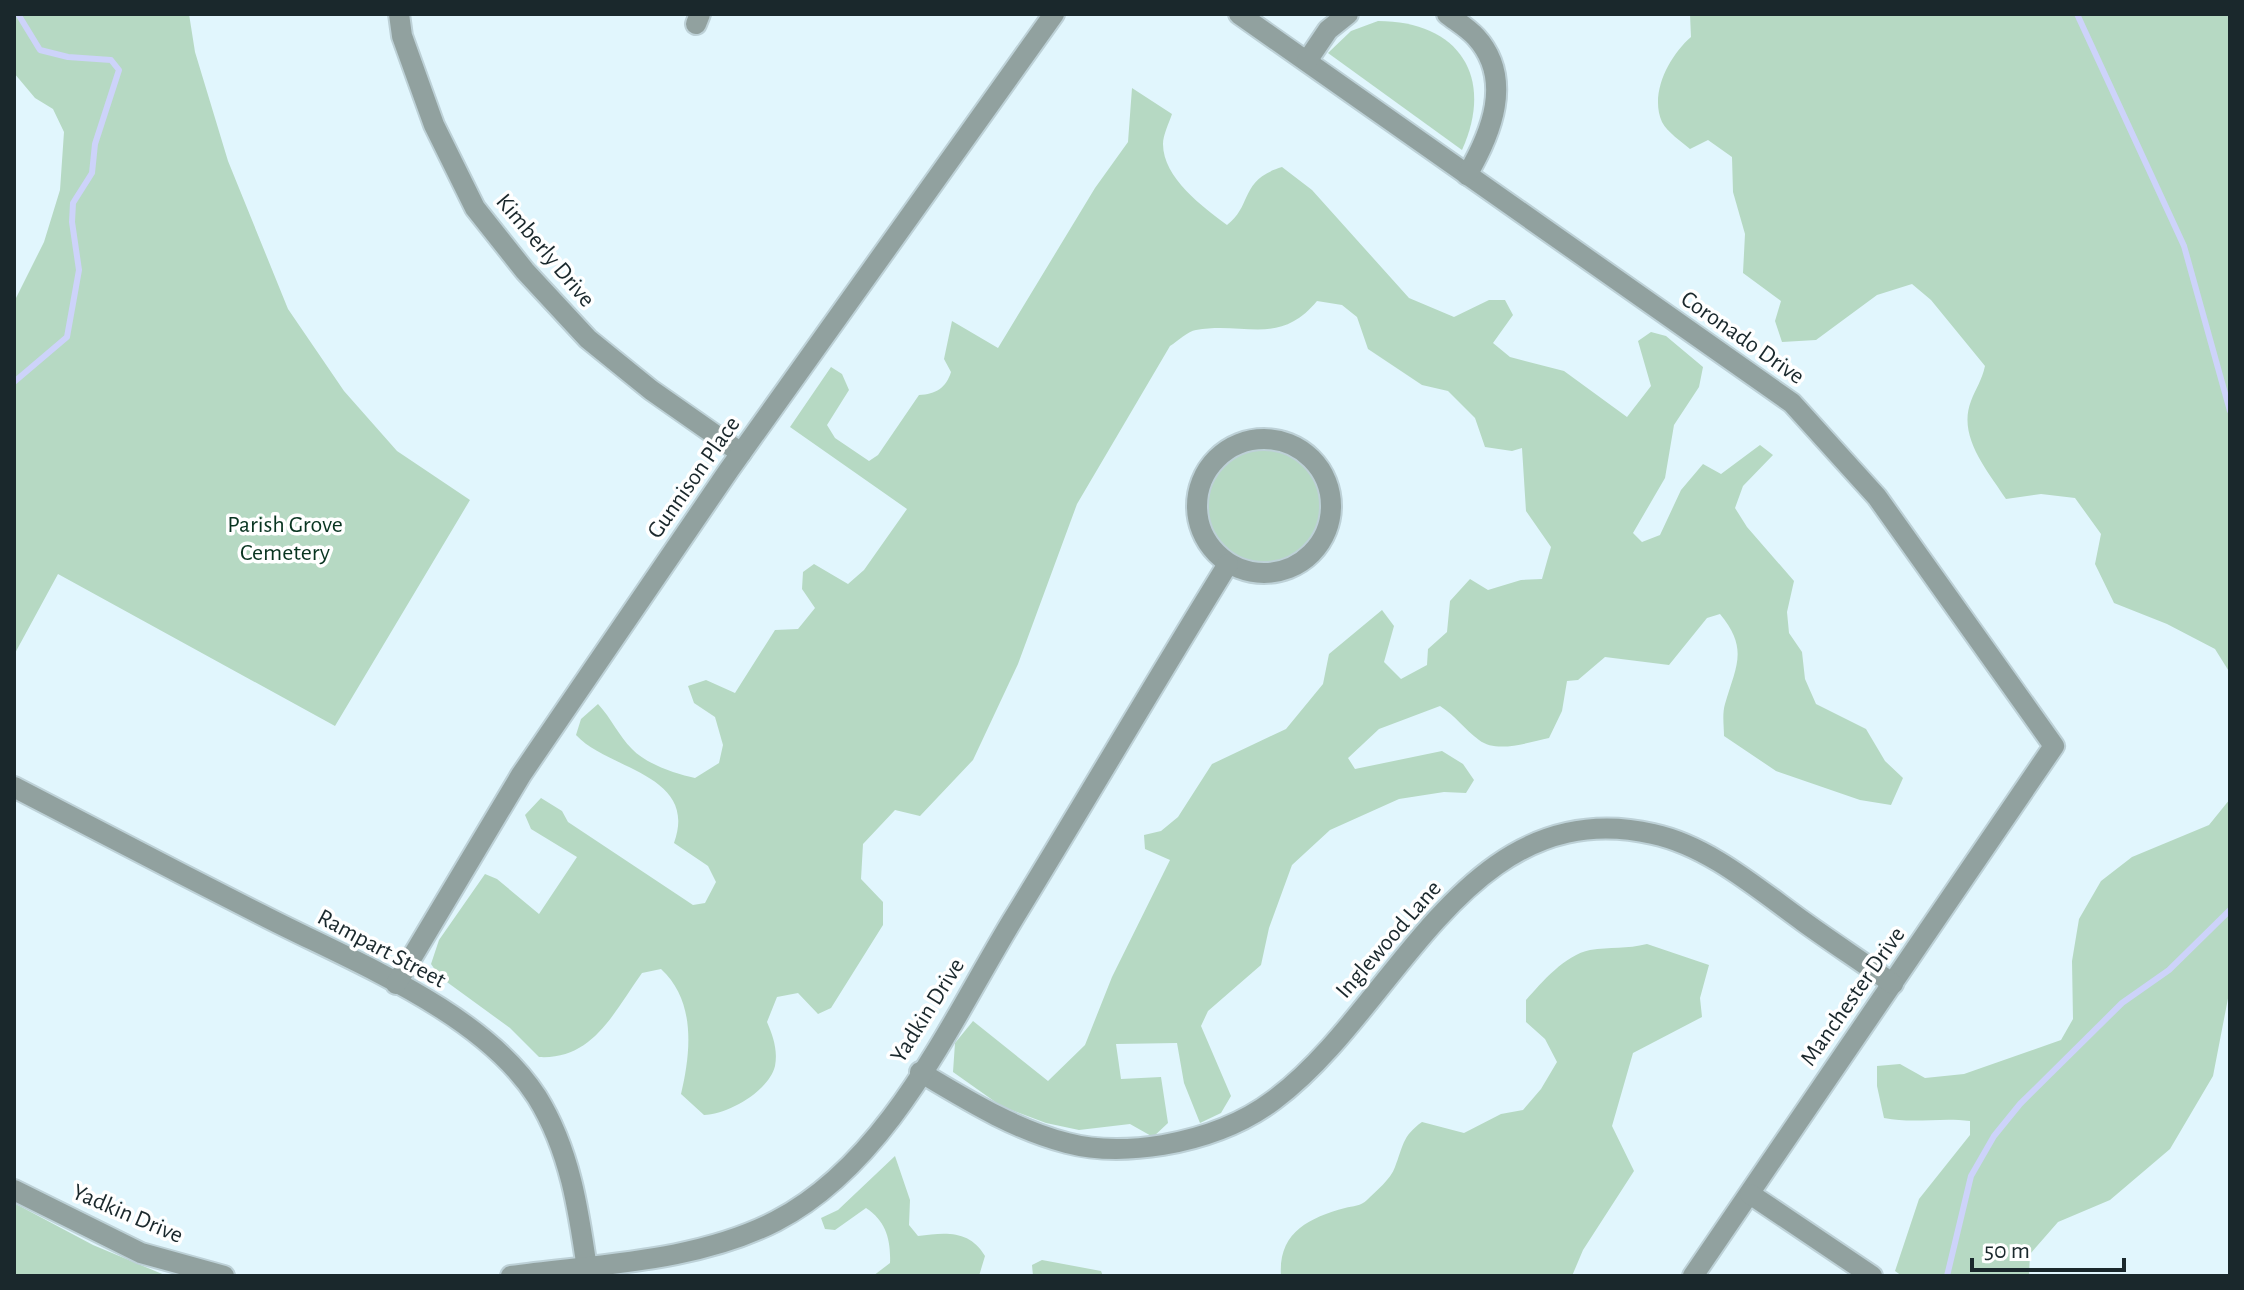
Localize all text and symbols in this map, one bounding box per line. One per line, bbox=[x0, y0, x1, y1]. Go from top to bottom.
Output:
street label: Kimberly Drive bbox=[491, 190, 599, 312]
street label: Coronado Drive bbox=[1676, 287, 1808, 389]
street label: Gunnison Place bbox=[643, 412, 745, 543]
park label: Parish Grove Cemetery bbox=[227, 513, 343, 565]
street label: Inglewood Lane bbox=[1331, 876, 1446, 1003]
street label: Rampart Street bbox=[313, 905, 450, 993]
street label: Manchester Drive bbox=[1796, 923, 1910, 1070]
street label: Yadkin Drive bbox=[886, 954, 969, 1067]
street label: Yadkin Drive bbox=[69, 1180, 186, 1248]
scale bar bbox=[1972, 1222, 2124, 1272]
text: 50 m bbox=[1984, 1239, 2030, 1263]

